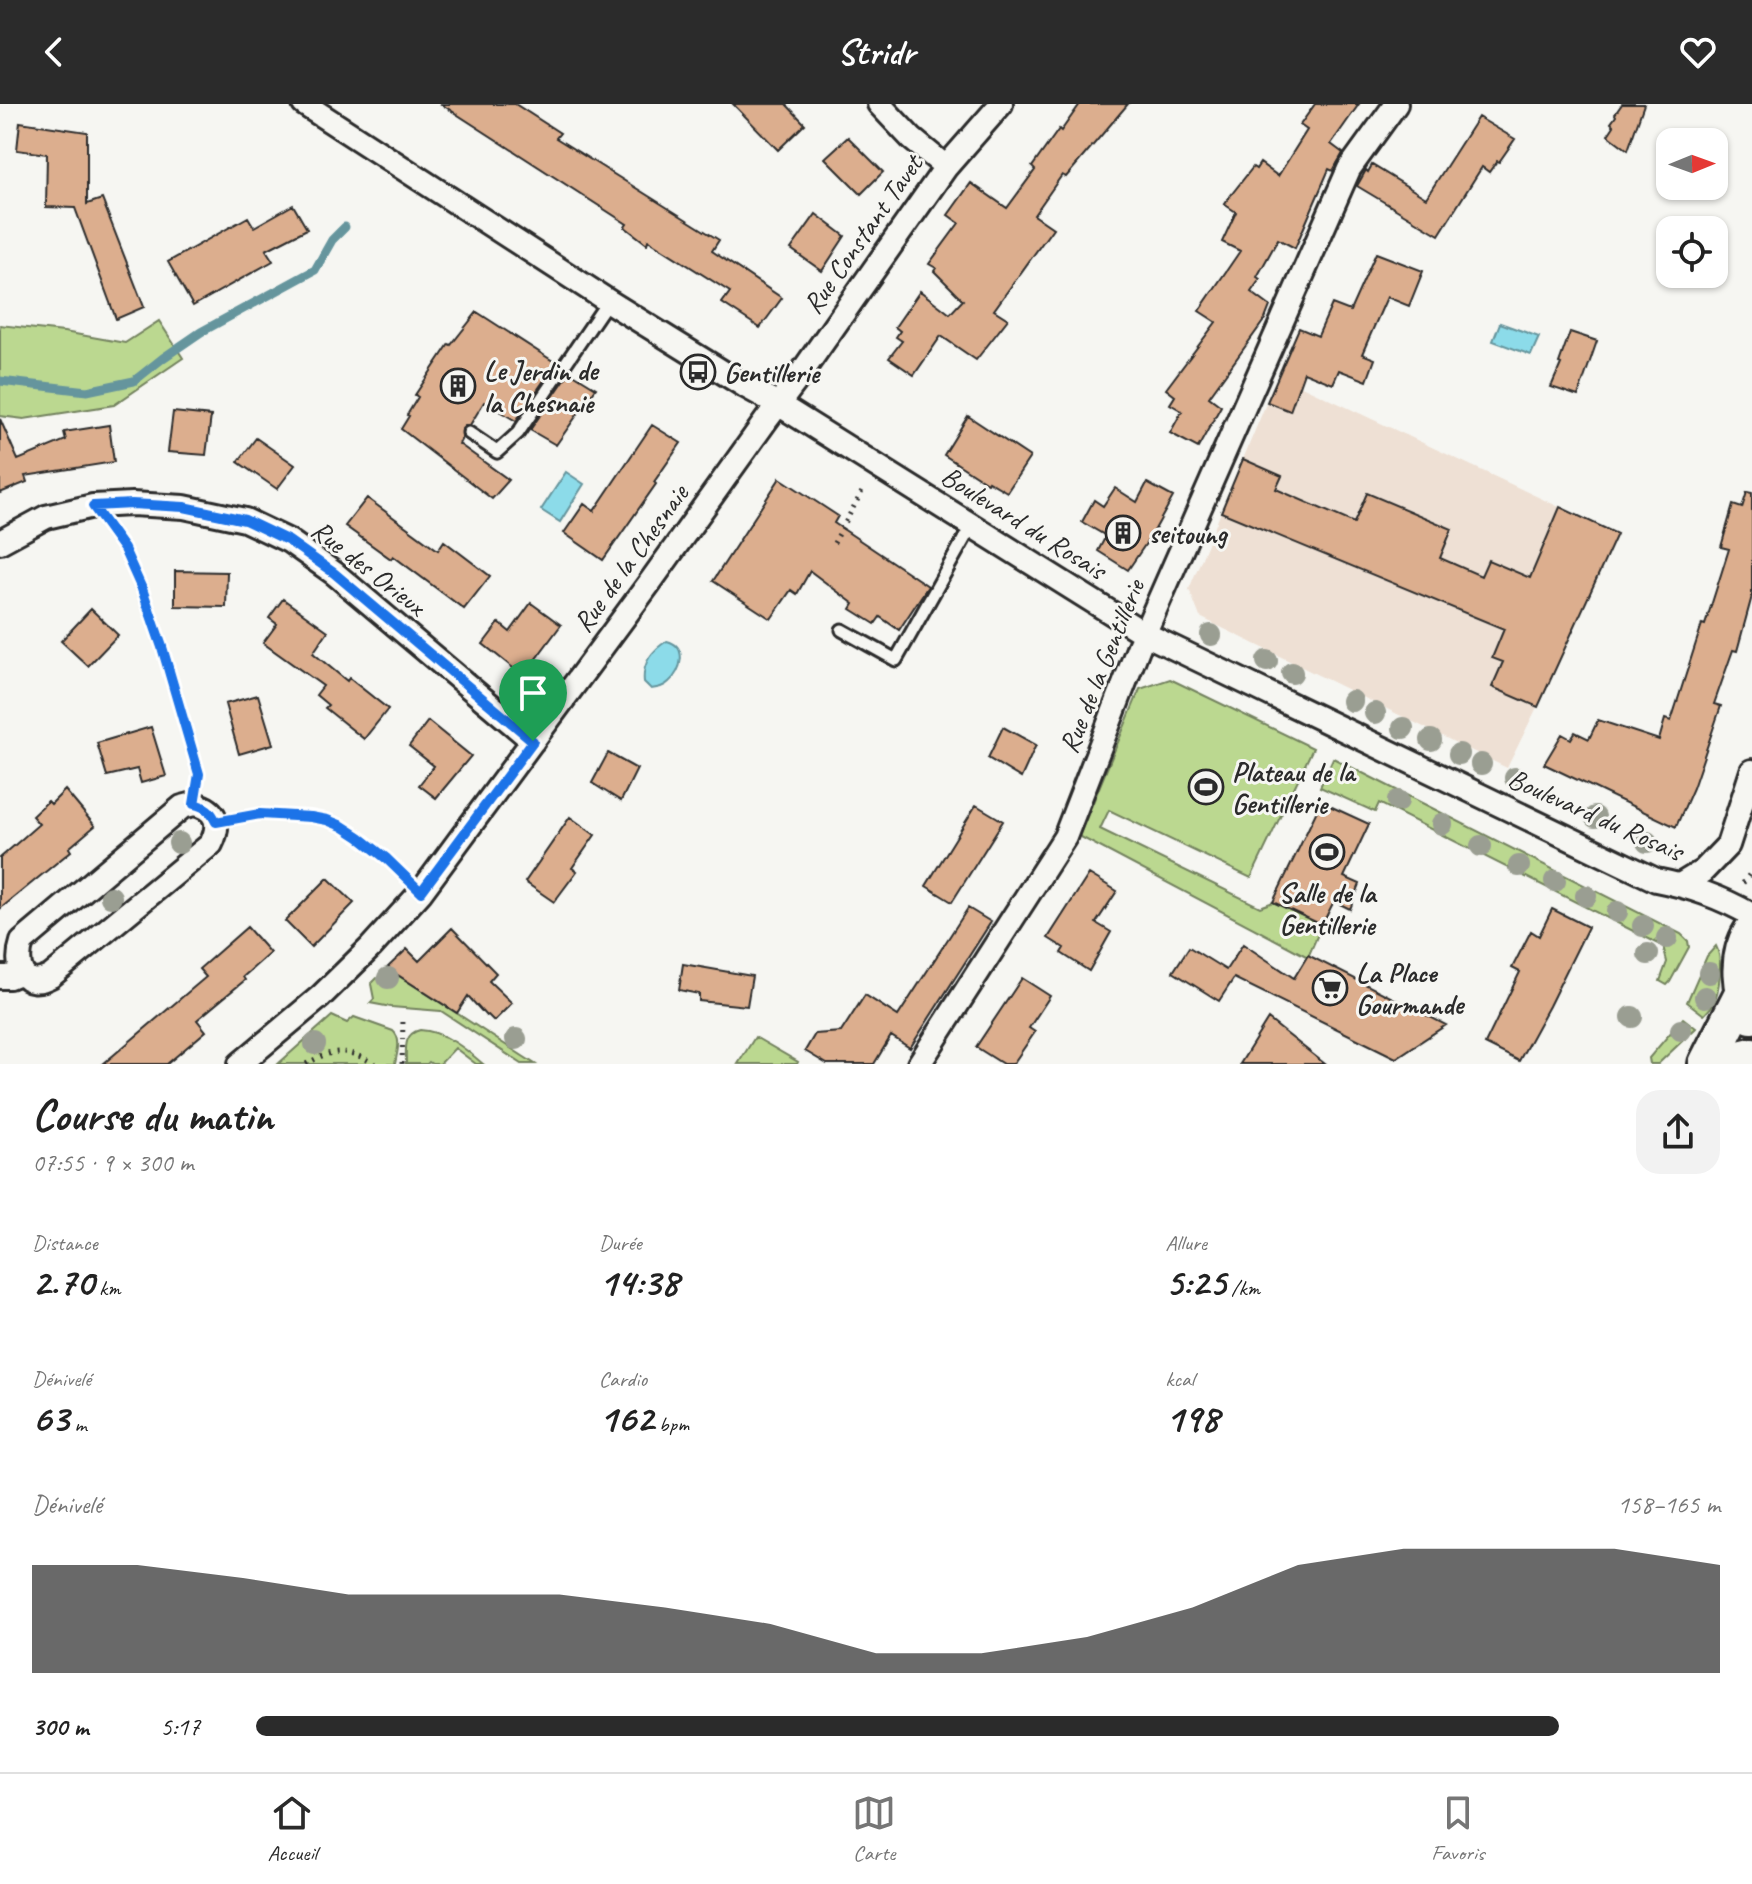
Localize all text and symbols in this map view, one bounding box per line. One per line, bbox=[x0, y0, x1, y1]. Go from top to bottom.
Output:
text: Stridr bbox=[837, 29, 915, 75]
icon: back bbox=[32, 30, 76, 74]
icon: heart bbox=[1676, 30, 1720, 74]
north arrow bbox=[1656, 128, 1728, 200]
map controls bbox=[1656, 128, 1728, 288]
street label: Rue Constant Tavet bbox=[795, 146, 932, 320]
button: locate bbox=[1656, 216, 1728, 288]
place label: Le Jerdin de la Chesnaie bbox=[484, 353, 600, 420]
bus stop icon: Gentillerie bbox=[679, 353, 717, 391]
place label: Gentillerie bbox=[724, 355, 822, 390]
building icon: Le Jerdin de la Chesnaie bbox=[439, 367, 477, 405]
street label: Boulevard du Rosais bbox=[935, 458, 1115, 588]
street label: Rue de la Chesnaie bbox=[565, 476, 697, 639]
street label: Rue des Orieux bbox=[305, 512, 435, 624]
building icon: seitoung bbox=[1104, 514, 1142, 552]
place label: seitoung bbox=[1149, 516, 1228, 551]
street label: Rue de la Gentillerie bbox=[1051, 573, 1153, 758]
pin bbox=[499, 659, 567, 741]
icon: arrive bbox=[511, 671, 555, 715]
place label: Plateau de la Gentillerie bbox=[1232, 754, 1357, 821]
street label: Boulevard du Rosais bbox=[1503, 760, 1691, 870]
sports icon: Plateau de la Gentillerie bbox=[1187, 768, 1225, 806]
sports icon: Salle de la Gentillerie bbox=[1308, 833, 1346, 871]
place label: Salle de la Gentillerie bbox=[1278, 875, 1378, 942]
place label: La Place Gourmande bbox=[1356, 955, 1465, 1022]
supermarket icon: La Place Gourmande bbox=[1311, 969, 1349, 1007]
text: Course du matin bbox=[32, 1088, 273, 1143]
button: share bbox=[1636, 1090, 1720, 1174]
text: 07:55 · 9 × 300 m bbox=[32, 1146, 193, 1179]
text: Distance bbox=[32, 1229, 98, 1257]
text: Durée bbox=[599, 1229, 642, 1257]
text: Allure bbox=[1165, 1229, 1207, 1257]
text: 2.70 bbox=[32, 1257, 94, 1307]
text: 14:38 bbox=[599, 1257, 679, 1307]
text: 5:25 bbox=[1165, 1257, 1226, 1307]
text: km bbox=[94, 1274, 121, 1302]
text: /km bbox=[1226, 1274, 1260, 1302]
text: Dénivelé bbox=[32, 1365, 91, 1393]
text: Cardio bbox=[599, 1365, 647, 1393]
text: kcal bbox=[1165, 1365, 1194, 1393]
text: 63 bbox=[32, 1393, 69, 1443]
text: 162 bbox=[599, 1393, 654, 1443]
text: 198 bbox=[1165, 1393, 1219, 1443]
text: m bbox=[69, 1410, 87, 1438]
text: bpm bbox=[654, 1410, 689, 1438]
text: Dénivelé bbox=[32, 1488, 102, 1521]
text: 158–165 m bbox=[1617, 1488, 1720, 1521]
text: 300 m bbox=[32, 1710, 88, 1743]
text: 5:17 bbox=[160, 1710, 200, 1743]
tab: Accueil bbox=[268, 1791, 317, 1867]
tab: Carte bbox=[852, 1791, 896, 1867]
tab: Favoris bbox=[1431, 1791, 1484, 1867]

